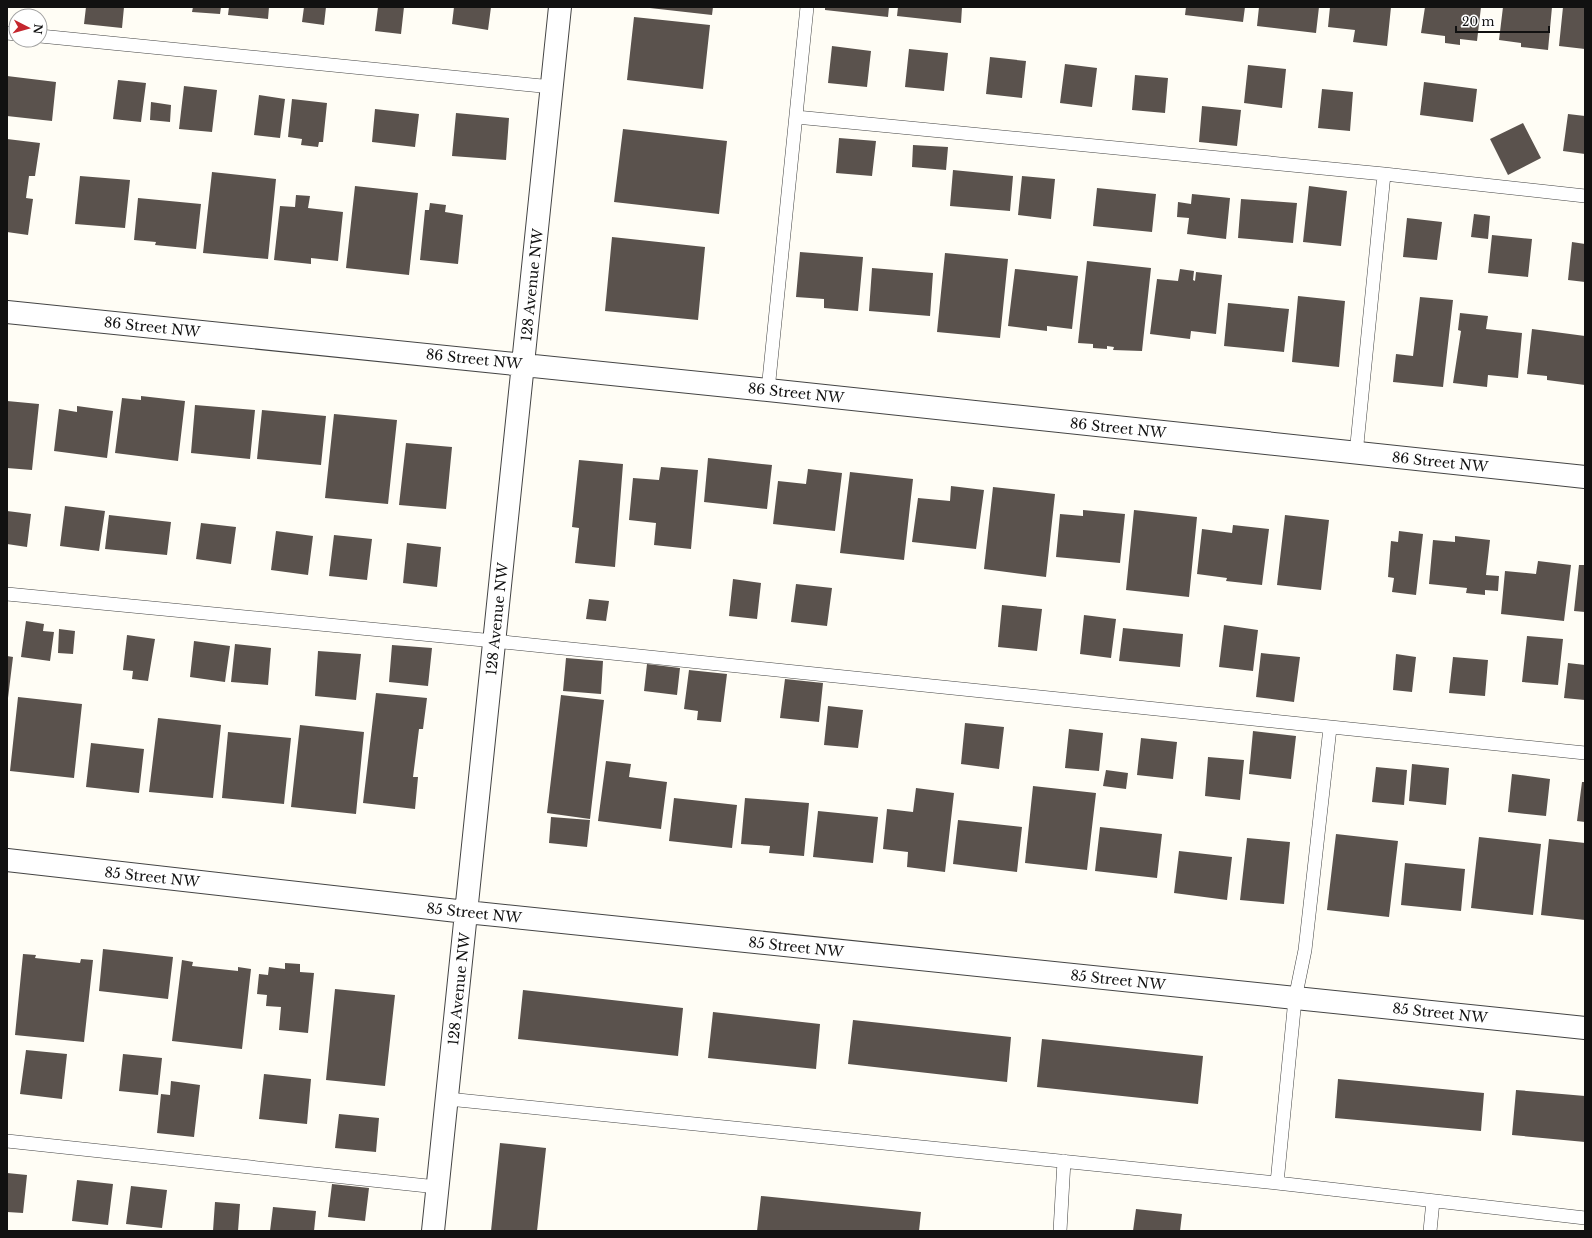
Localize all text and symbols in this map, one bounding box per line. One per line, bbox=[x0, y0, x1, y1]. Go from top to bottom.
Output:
north arrow bbox=[8, 8, 48, 48]
scale bar bbox=[1456, 8, 1549, 34]
text: 20 m bbox=[1462, 14, 1494, 29]
text: N bbox=[30, 23, 45, 36]
street label: 128 Avenue NW bbox=[517, 227, 547, 342]
street label: 86 Street NW bbox=[103, 313, 202, 341]
street label: 86 Street NW bbox=[425, 345, 524, 373]
street label: 86 Street NW bbox=[747, 379, 846, 407]
street label: 86 Street NW bbox=[1069, 414, 1168, 442]
street label: 86 Street NW bbox=[1391, 448, 1490, 476]
street label: 128 Avenue NW bbox=[482, 561, 512, 676]
street label: 85 Street NW bbox=[103, 863, 201, 891]
street label: 85 Street NW bbox=[425, 899, 523, 927]
street label: 128 Avenue NW bbox=[444, 931, 474, 1046]
street label: 85 Street NW bbox=[747, 933, 845, 961]
street label: 85 Street NW bbox=[1069, 966, 1167, 994]
street label: 85 Street NW bbox=[1391, 999, 1489, 1027]

